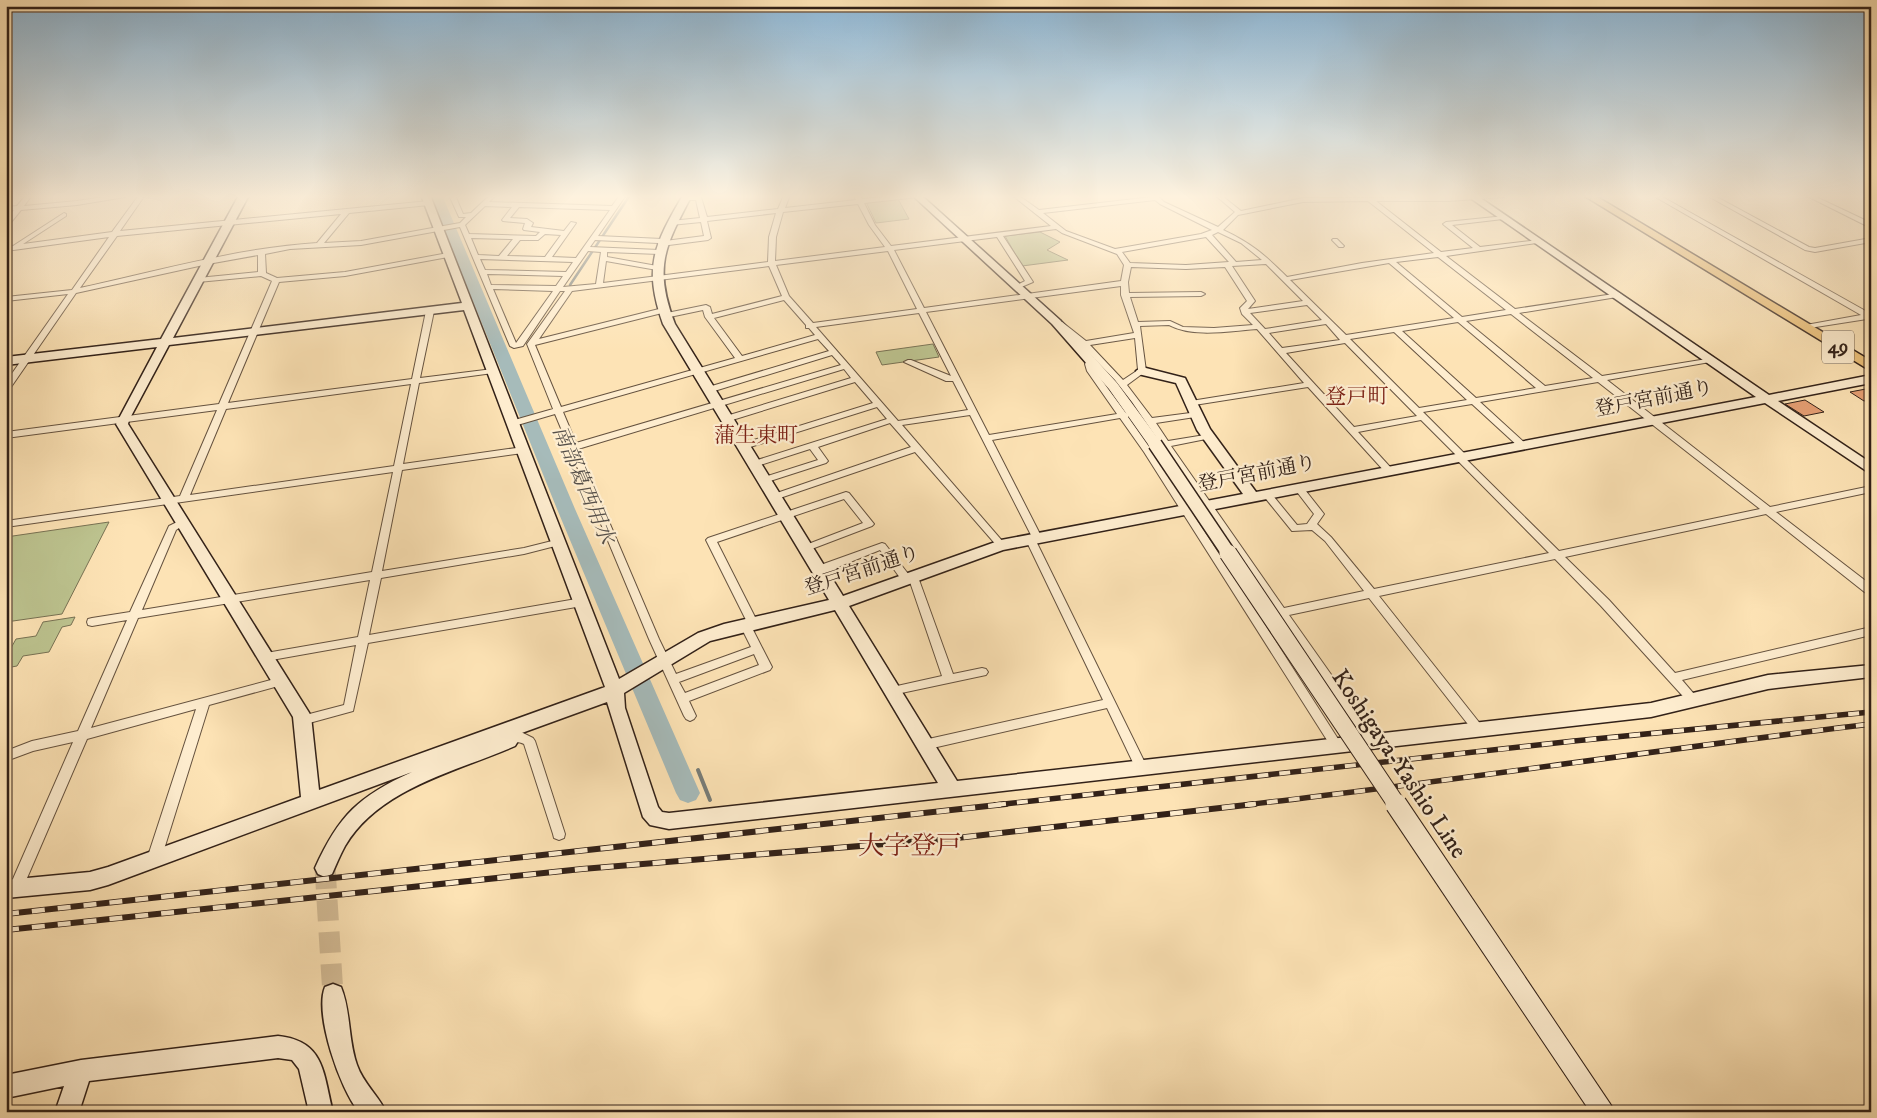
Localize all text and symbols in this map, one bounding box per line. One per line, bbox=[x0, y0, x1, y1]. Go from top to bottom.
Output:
road number: 49 bbox=[1822, 331, 1854, 364]
street label: 登戸宮前通り bbox=[1593, 375, 1715, 423]
district label: 登戸町 bbox=[1326, 384, 1389, 410]
water label: 南部葛西用水 bbox=[546, 422, 620, 550]
district label: 蒲生東町 bbox=[714, 423, 798, 449]
street label: 登戸宮前通り bbox=[1196, 450, 1318, 498]
street label: 登戸宮前通り bbox=[801, 541, 923, 601]
street label: Koshigaya-Yashio Line bbox=[1325, 664, 1473, 864]
district label: 大字登戸 bbox=[858, 830, 962, 863]

